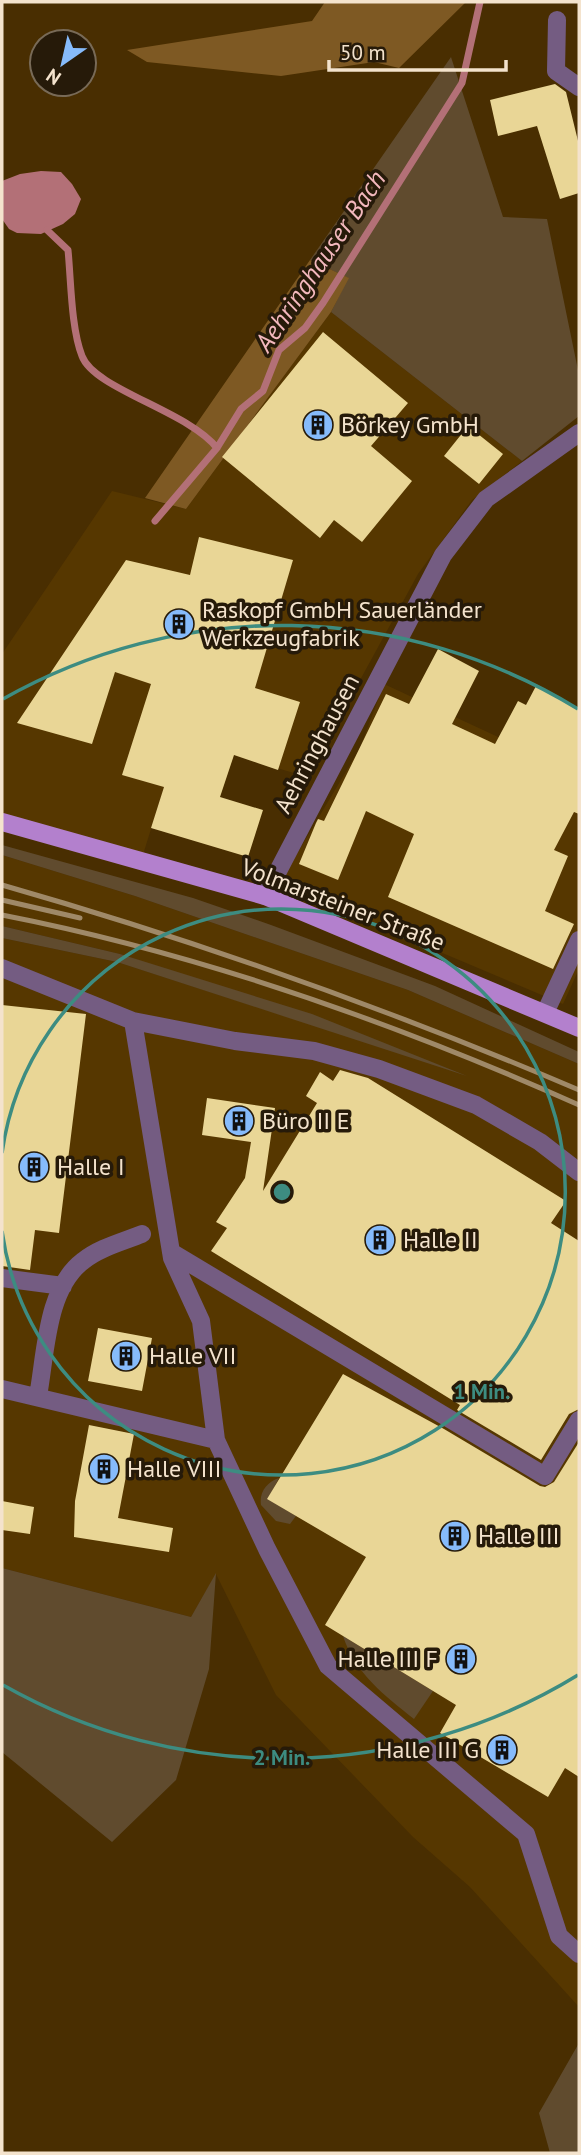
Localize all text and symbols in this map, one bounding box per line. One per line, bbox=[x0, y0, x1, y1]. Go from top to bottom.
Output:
north arrow bbox=[28, 28, 98, 98]
scale bar bbox=[329, 28, 506, 72]
text: 50 m bbox=[340, 39, 386, 66]
text: N bbox=[42, 64, 65, 91]
water label: Aehringhauser Bach bbox=[246, 164, 392, 358]
building icon: Börkey GmbH bbox=[301, 408, 335, 442]
place label: Börkey GmbH bbox=[341, 409, 479, 440]
place label: Raskopf GmbH Sauerländer Werkzeugfabrik bbox=[202, 594, 482, 653]
building icon: Raskopf GmbH Sauerländer Werkzeugfabrik bbox=[162, 607, 196, 641]
street label: Aehringhausen bbox=[267, 669, 366, 819]
street label: Volmarsteiner Straße bbox=[236, 851, 449, 958]
building icon: Büro II E bbox=[222, 1104, 256, 1138]
place label: Büro II E bbox=[262, 1105, 350, 1136]
building icon: Halle I bbox=[17, 1150, 51, 1184]
place label: Halle I bbox=[57, 1151, 125, 1182]
centre of rings bbox=[270, 1180, 294, 1204]
building icon: Halle II bbox=[363, 1223, 397, 1257]
place label: Halle II bbox=[403, 1224, 478, 1255]
building icon: Halle VII bbox=[109, 1339, 143, 1373]
place label: Halle VII bbox=[149, 1340, 237, 1371]
text: 1 Min. bbox=[454, 1378, 510, 1405]
building icon: Halle VIII bbox=[87, 1452, 121, 1486]
place label: Halle VIII bbox=[127, 1453, 222, 1484]
building icon: Halle III bbox=[438, 1519, 472, 1553]
place label: Halle III bbox=[478, 1520, 560, 1551]
building icon: Halle III F bbox=[444, 1642, 478, 1676]
place label: Halle III F bbox=[338, 1643, 438, 1674]
building icon: Halle III G bbox=[485, 1733, 519, 1767]
place label: Halle III G bbox=[376, 1734, 479, 1765]
text: 2 Min. bbox=[254, 1744, 310, 1771]

